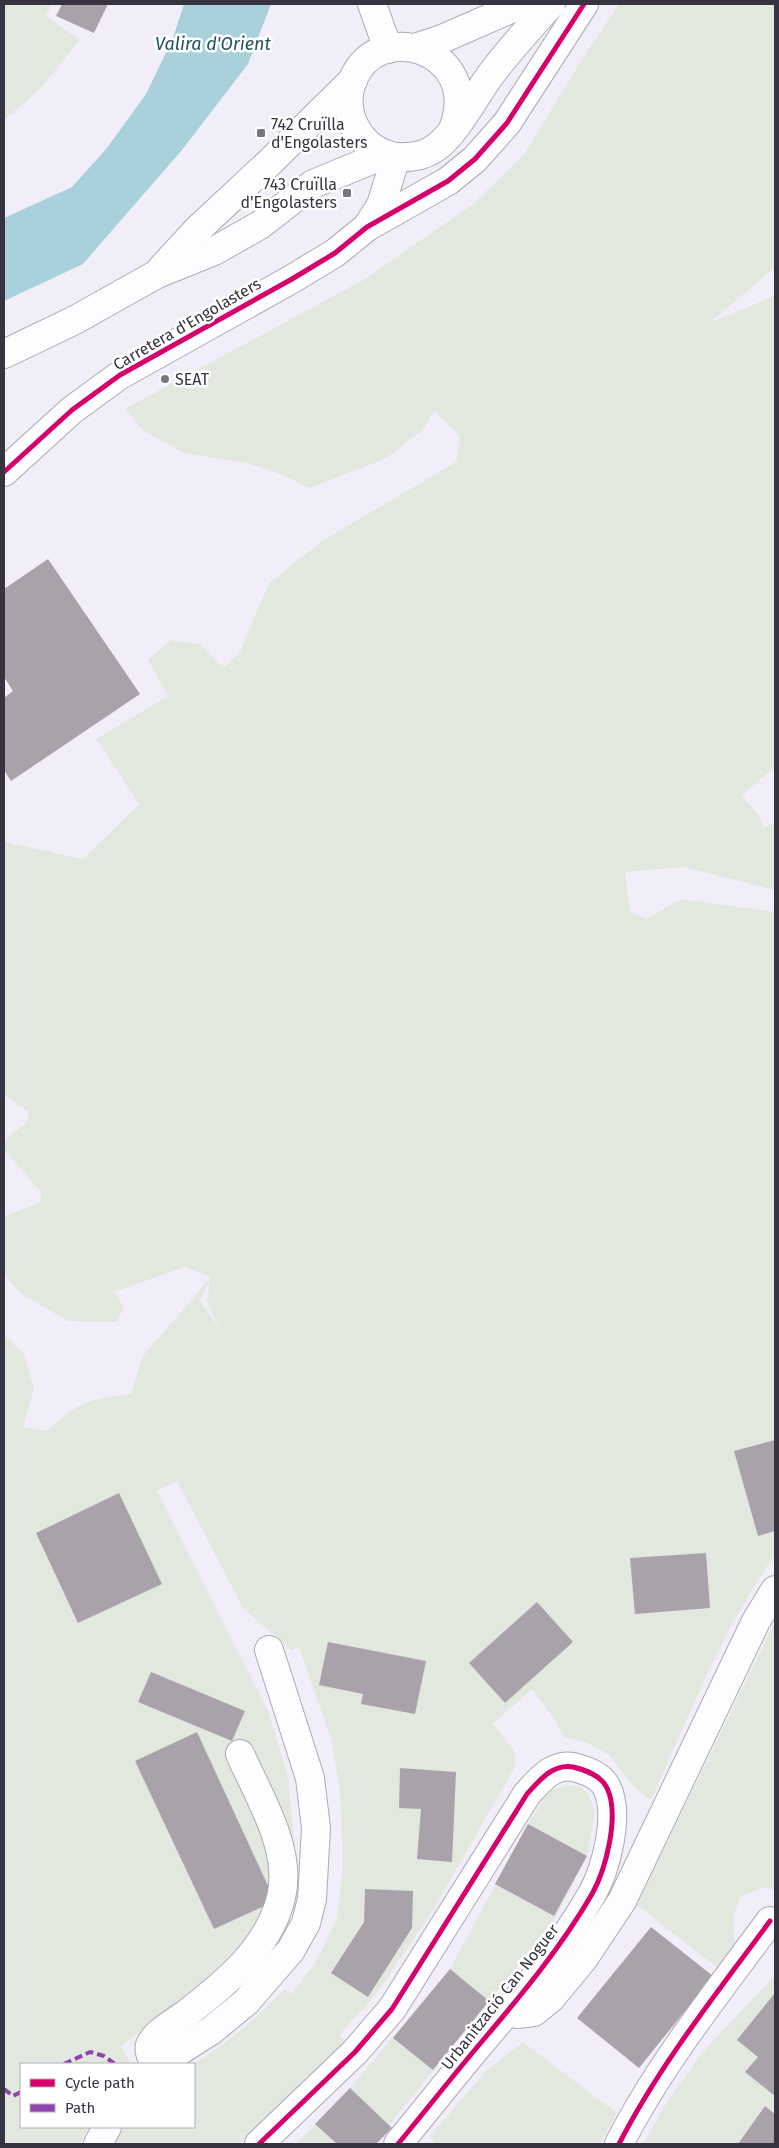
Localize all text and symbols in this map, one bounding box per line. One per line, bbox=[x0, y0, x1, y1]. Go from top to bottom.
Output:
water label: Valira d'Orient bbox=[155, 33, 272, 55]
place label: 742 Cruïlla d'Engolasters bbox=[271, 115, 368, 152]
marker: 742 Cruïlla d'Engolasters bbox=[255, 127, 267, 139]
place label: 743 Cruïlla d'Engolasters bbox=[240, 175, 337, 212]
marker: 743 Cruïlla d'Engolasters bbox=[341, 187, 353, 199]
street label: Carretera d'Engolasters bbox=[110, 274, 264, 374]
place label: SEAT bbox=[175, 370, 210, 389]
marker: SEAT bbox=[159, 373, 171, 385]
street label: Urbanització Can Noguer bbox=[437, 1920, 563, 2074]
legend bbox=[20, 2063, 195, 2128]
text: Cycle path bbox=[65, 2074, 135, 2092]
text: Path bbox=[65, 2099, 95, 2117]

